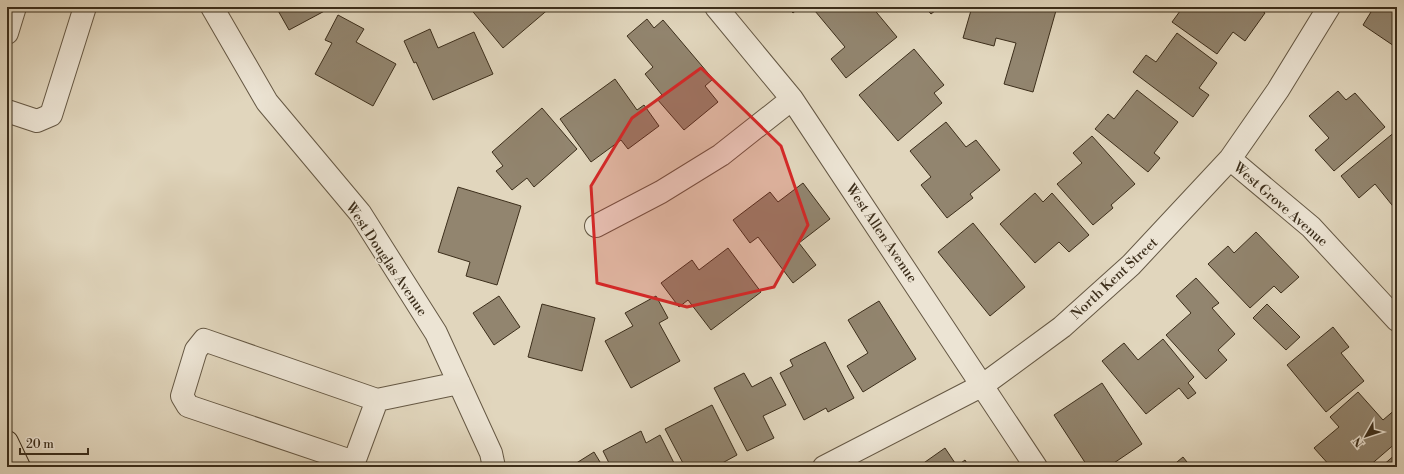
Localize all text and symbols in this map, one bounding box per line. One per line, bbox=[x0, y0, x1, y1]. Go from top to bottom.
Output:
street label: West Grove Avenue bbox=[1229, 158, 1331, 251]
street label: West Allen Avenue bbox=[841, 180, 921, 286]
street label: West Douglas Avenue bbox=[341, 198, 431, 320]
street label: North Kent Street bbox=[1067, 234, 1162, 324]
north arrow bbox=[1346, 416, 1386, 456]
scale bar bbox=[20, 430, 88, 456]
text: N bbox=[1351, 434, 1367, 449]
text: 20 m bbox=[26, 437, 54, 452]

